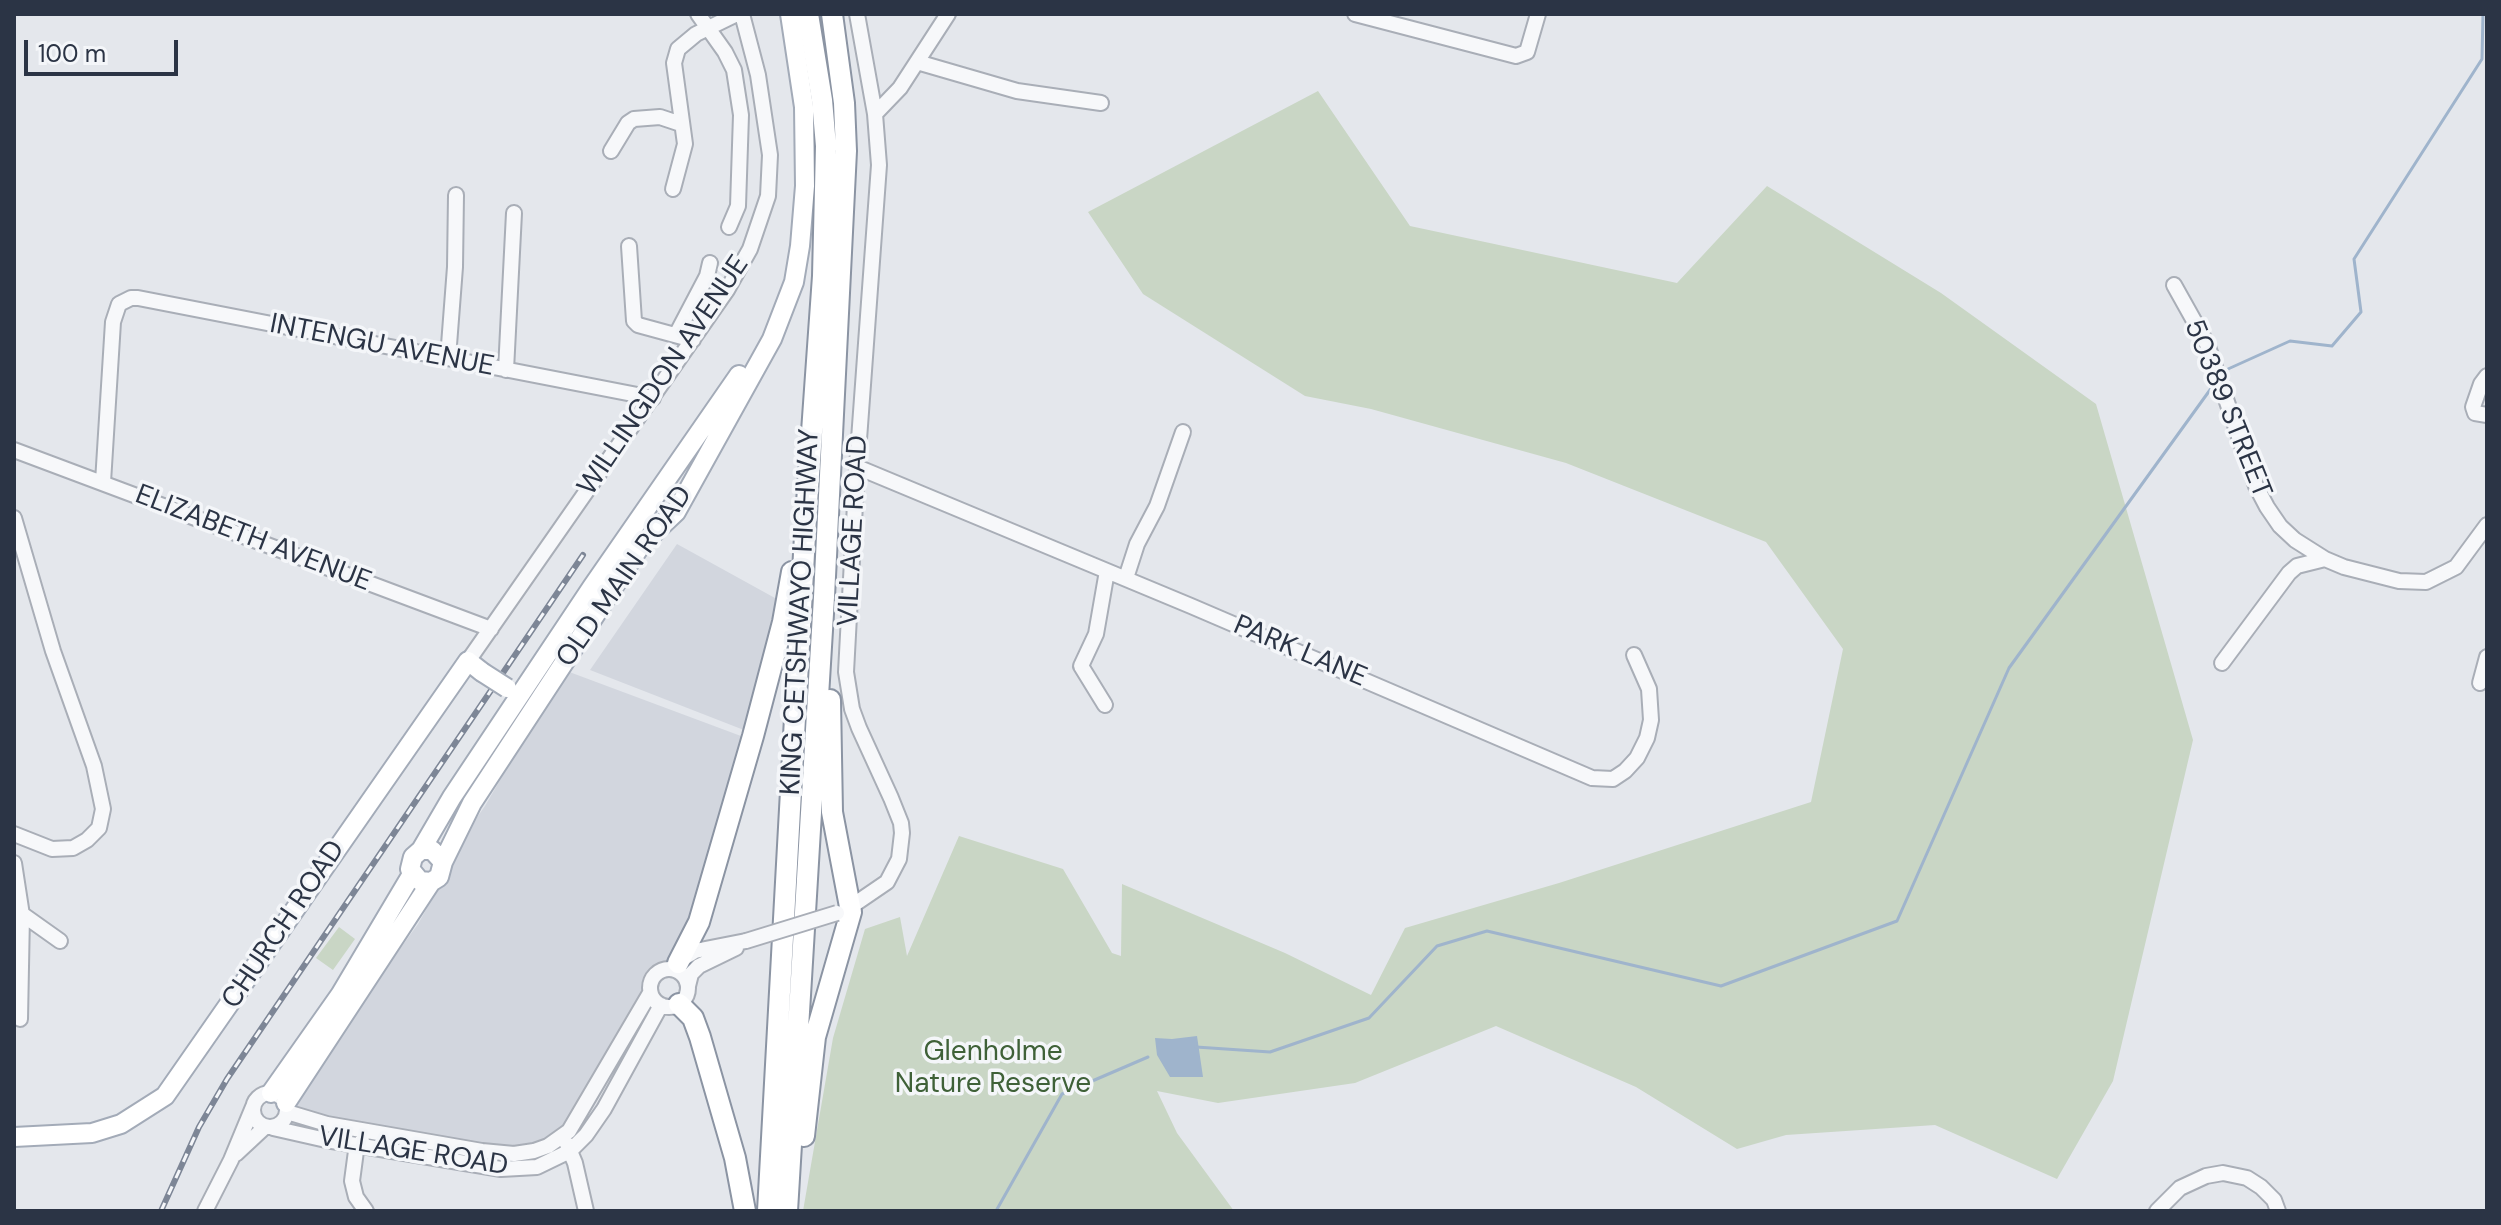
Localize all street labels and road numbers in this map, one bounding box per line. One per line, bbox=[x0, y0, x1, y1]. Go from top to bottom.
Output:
street label: WILLINGDON AVENUE bbox=[571, 250, 757, 502]
street label: INTENGU AVENUE bbox=[267, 308, 497, 384]
street label: 50389 STREET bbox=[2176, 315, 2278, 503]
street label: KING CETSHWAYO HIGHWAY bbox=[775, 428, 827, 796]
street label: VILLAGE ROAD bbox=[832, 434, 876, 628]
street label: ELIZABETH AVENUE bbox=[130, 479, 376, 599]
street label: OLD MAIN ROAD bbox=[550, 480, 700, 674]
street label: PARK LANE bbox=[1228, 609, 1372, 695]
street label: CHURCH ROAD bbox=[215, 835, 353, 1015]
street label: VILLAGE ROAD bbox=[316, 1120, 510, 1184]

